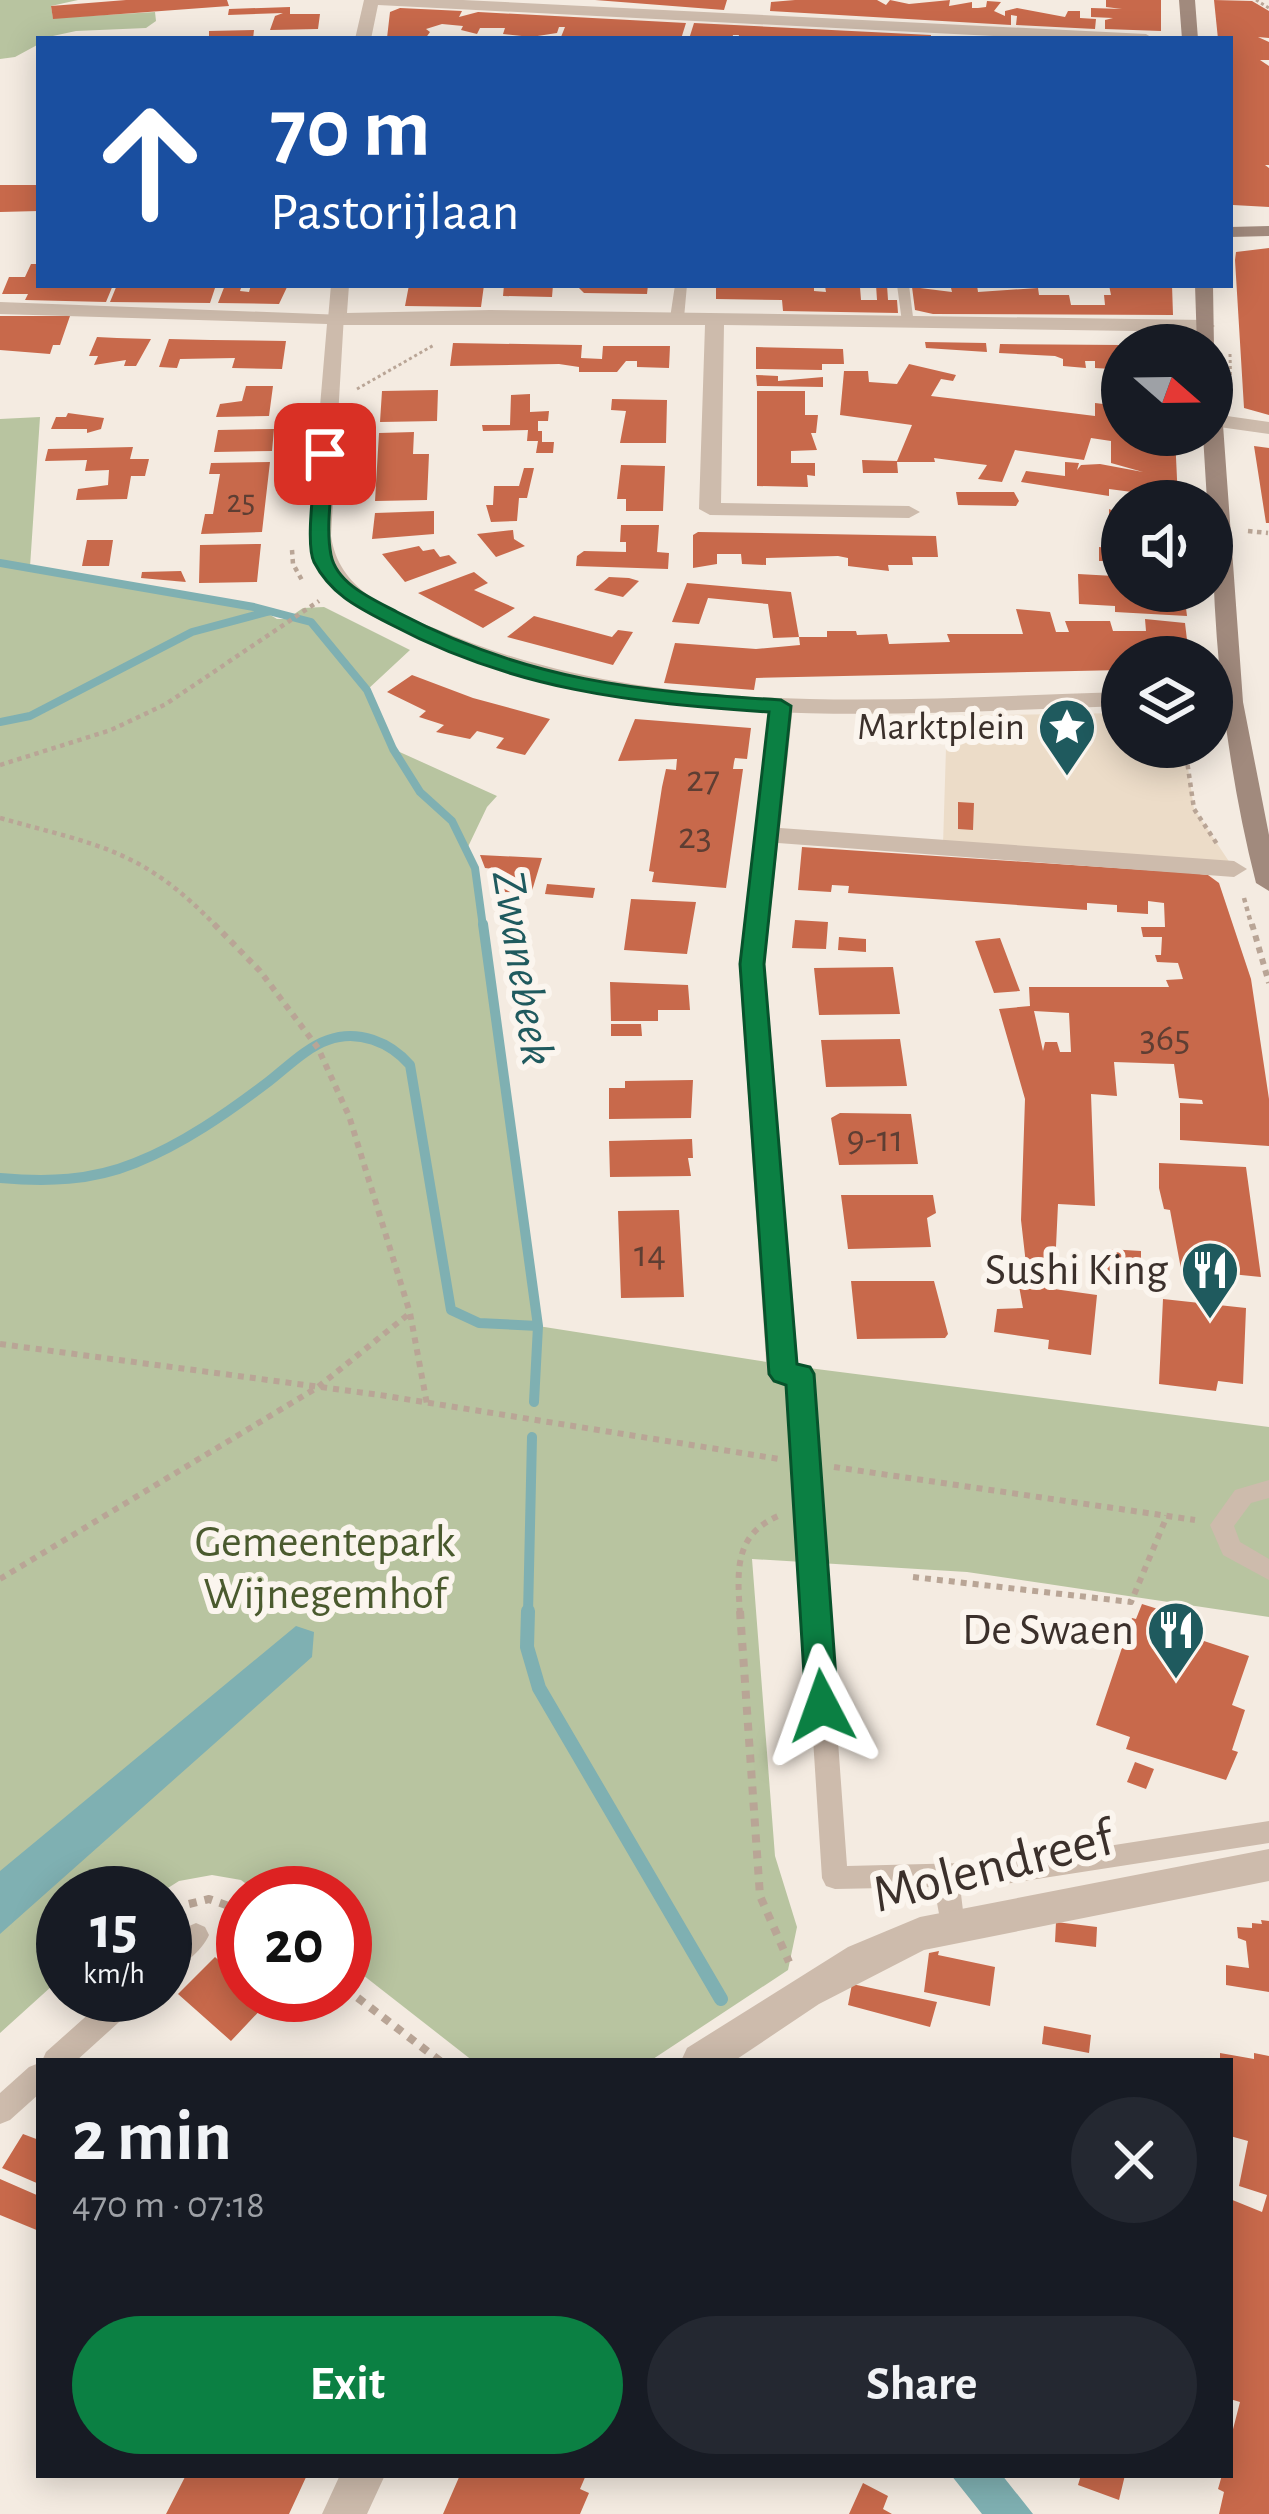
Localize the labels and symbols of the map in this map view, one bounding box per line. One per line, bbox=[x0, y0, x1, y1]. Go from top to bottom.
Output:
north arrow bbox=[1101, 324, 1233, 456]
pin bbox=[274, 403, 376, 505]
house number: 25 bbox=[227, 486, 255, 519]
place icon: Marktplein bbox=[1036, 696, 1098, 778]
place label: Marktplein bbox=[857, 708, 1025, 747]
house number: 27 bbox=[686, 760, 720, 799]
house number: 23 bbox=[678, 817, 712, 856]
water label: Zwanebeek bbox=[483, 867, 561, 1069]
house number: 365 bbox=[1140, 1019, 1190, 1058]
house number: 9-11 bbox=[846, 1120, 904, 1159]
house number: 14 bbox=[634, 1235, 666, 1274]
restaurant icon: Sushi King bbox=[1179, 1239, 1241, 1321]
place label: Sushi King bbox=[985, 1248, 1168, 1293]
park label: Gemeentepark Wijnegemhof bbox=[195, 1520, 456, 1617]
restaurant icon: De Swaen bbox=[1145, 1599, 1207, 1681]
place label: De Swaen bbox=[962, 1608, 1134, 1653]
position arrow bbox=[759, 1643, 885, 1769]
street label: Molendreef bbox=[867, 1810, 1121, 1923]
speed limit sign: 20 bbox=[216, 1866, 372, 2022]

